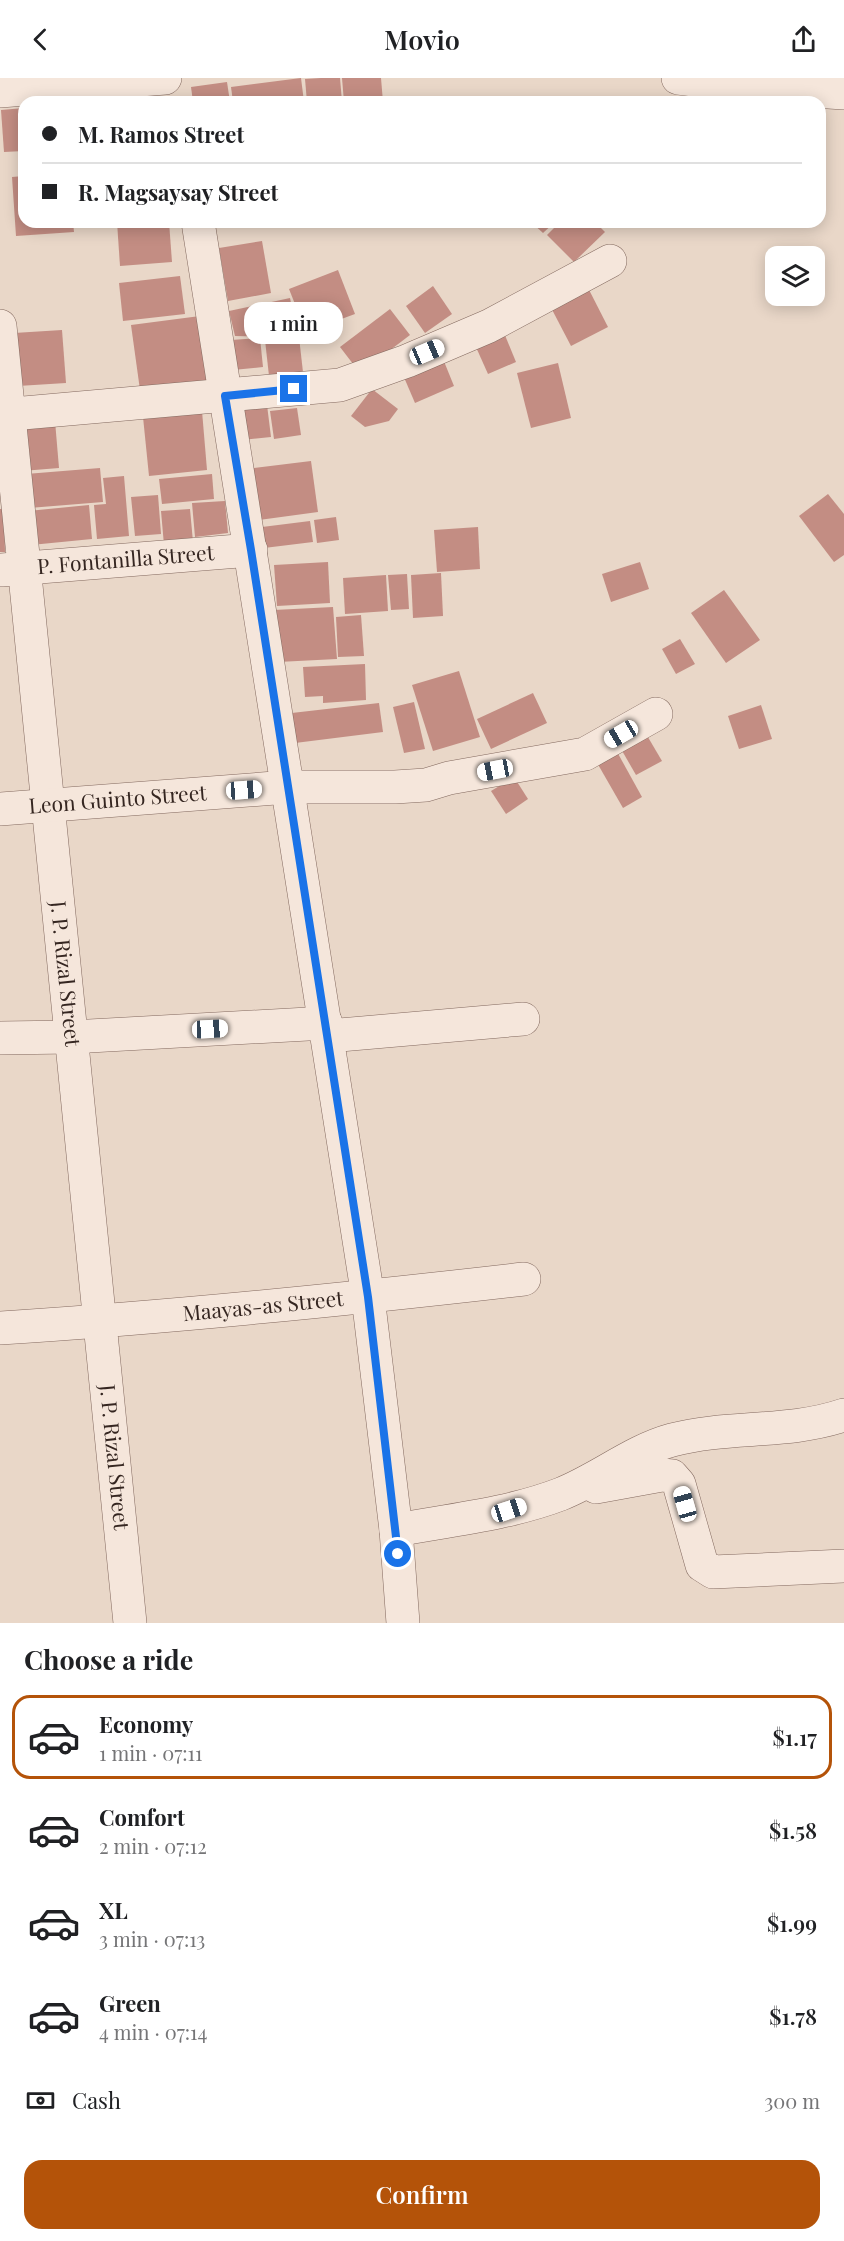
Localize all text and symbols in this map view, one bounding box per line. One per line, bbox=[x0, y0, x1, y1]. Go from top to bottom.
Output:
text: Movio bbox=[384, 21, 460, 57]
icon: back bbox=[24, 23, 57, 56]
icon: share bbox=[787, 23, 820, 56]
text: M. Ramos Street bbox=[78, 119, 244, 149]
text: R. Magsaysay Street bbox=[78, 177, 278, 207]
map controls bbox=[765, 246, 825, 306]
button: layers bbox=[765, 246, 825, 306]
callout: 1 min bbox=[244, 302, 344, 344]
text: 1 min bbox=[269, 309, 318, 336]
car bbox=[407, 337, 447, 367]
route end bbox=[280, 375, 307, 402]
street label: P. Fontanilla Street bbox=[36, 537, 216, 579]
car bbox=[601, 717, 641, 751]
car bbox=[476, 758, 514, 782]
street label: Leon Guinto Street bbox=[27, 777, 208, 819]
car bbox=[225, 780, 263, 800]
street label: J. P. Rizal Street bbox=[45, 898, 88, 1048]
car bbox=[192, 1019, 228, 1039]
street label: Maayas-as Street bbox=[181, 1283, 345, 1326]
street label: J. P. Rizal Street bbox=[95, 1382, 137, 1532]
car bbox=[671, 1484, 699, 1524]
car bbox=[489, 1496, 529, 1524]
route start bbox=[384, 1540, 411, 1567]
text: Choose a ride bbox=[24, 1641, 193, 1677]
text: Economy bbox=[99, 1709, 193, 1739]
icon: car bbox=[27, 1710, 81, 1764]
text: $1.17 bbox=[773, 1722, 817, 1752]
text: 1 min · 07:11 bbox=[99, 1739, 202, 1766]
text: Comfort bbox=[99, 1802, 185, 1832]
icon: car bbox=[27, 1803, 81, 1857]
text: $1.58 bbox=[769, 1815, 817, 1845]
text: 2 min · 07:12 bbox=[99, 1832, 207, 1859]
text: XL bbox=[99, 1895, 128, 1925]
icon: car bbox=[27, 1896, 81, 1950]
text: $1.99 bbox=[767, 1908, 817, 1938]
text: 3 min · 07:13 bbox=[99, 1925, 205, 1952]
text: Green bbox=[99, 1988, 161, 2018]
icon: car bbox=[27, 1989, 81, 2043]
text: $1.78 bbox=[769, 2001, 817, 2031]
text: 4 min · 07:14 bbox=[99, 2018, 207, 2045]
icon: cash bbox=[24, 2084, 57, 2117]
text: Cash bbox=[72, 2085, 121, 2115]
text: 300 m bbox=[764, 2087, 820, 2114]
button: Confirm bbox=[24, 2160, 820, 2229]

